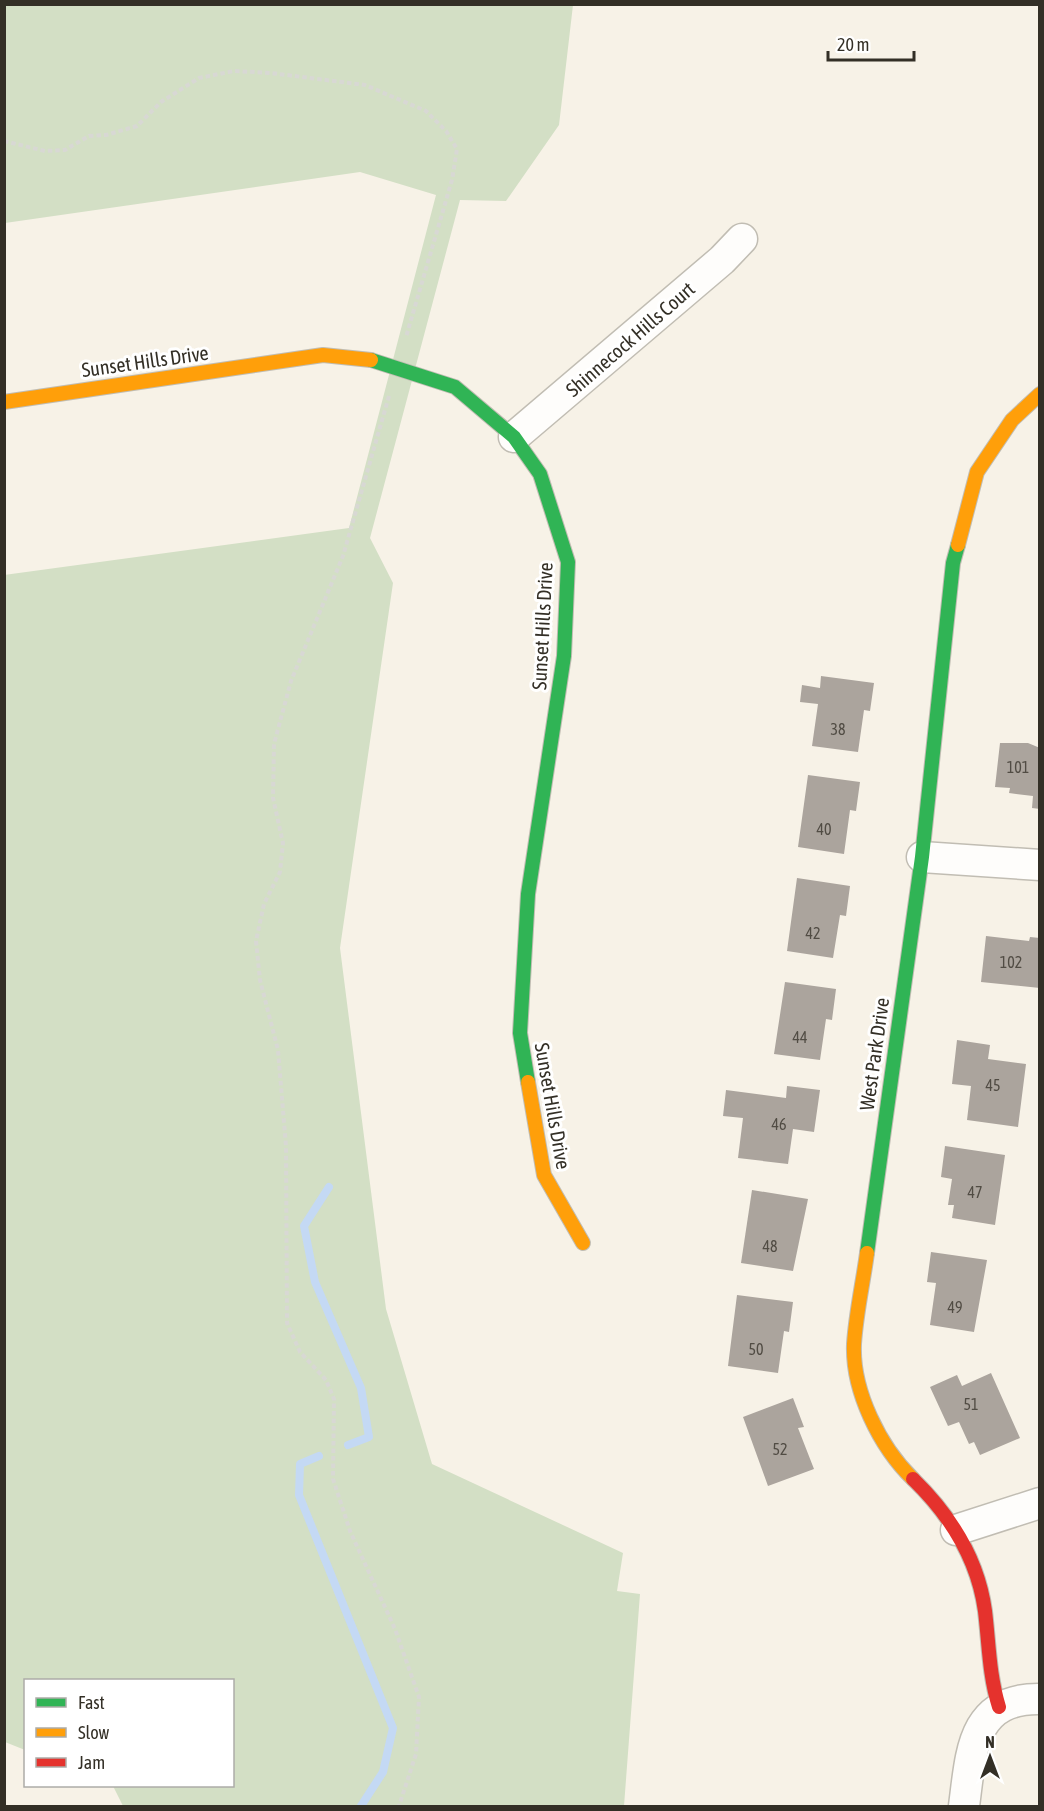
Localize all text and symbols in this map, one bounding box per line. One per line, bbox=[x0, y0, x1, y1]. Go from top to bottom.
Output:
scale bar bbox=[828, 24, 914, 62]
text: 20 m bbox=[837, 34, 869, 55]
street label: Shinnecock Hills Court bbox=[561, 277, 699, 401]
street label: Sunset Hills Drive bbox=[80, 341, 210, 381]
street label: Sunset Hills Drive bbox=[527, 562, 557, 690]
house number: 38 bbox=[830, 720, 846, 738]
house number: 101 bbox=[1007, 758, 1029, 776]
house number: 40 bbox=[816, 820, 832, 838]
house number: 42 bbox=[805, 924, 821, 942]
house number: 102 bbox=[1000, 953, 1022, 971]
street label: West Park Drive bbox=[855, 996, 893, 1112]
house number: 44 bbox=[792, 1028, 808, 1046]
street label: Sunset Hills Drive bbox=[531, 1041, 575, 1171]
house number: 45 bbox=[985, 1076, 1001, 1094]
house number: 46 bbox=[771, 1115, 787, 1133]
house number: 47 bbox=[967, 1183, 983, 1201]
house number: 48 bbox=[762, 1237, 778, 1255]
house number: 49 bbox=[947, 1298, 963, 1316]
house number: 50 bbox=[748, 1340, 764, 1358]
house number: 51 bbox=[963, 1395, 979, 1413]
house number: 52 bbox=[772, 1440, 788, 1458]
legend bbox=[24, 1679, 234, 1787]
text: Fast bbox=[78, 1692, 105, 1713]
text: Slow bbox=[78, 1722, 109, 1743]
north arrow bbox=[960, 1727, 1020, 1787]
text: N bbox=[985, 1733, 995, 1751]
text: Jam bbox=[78, 1752, 105, 1773]

